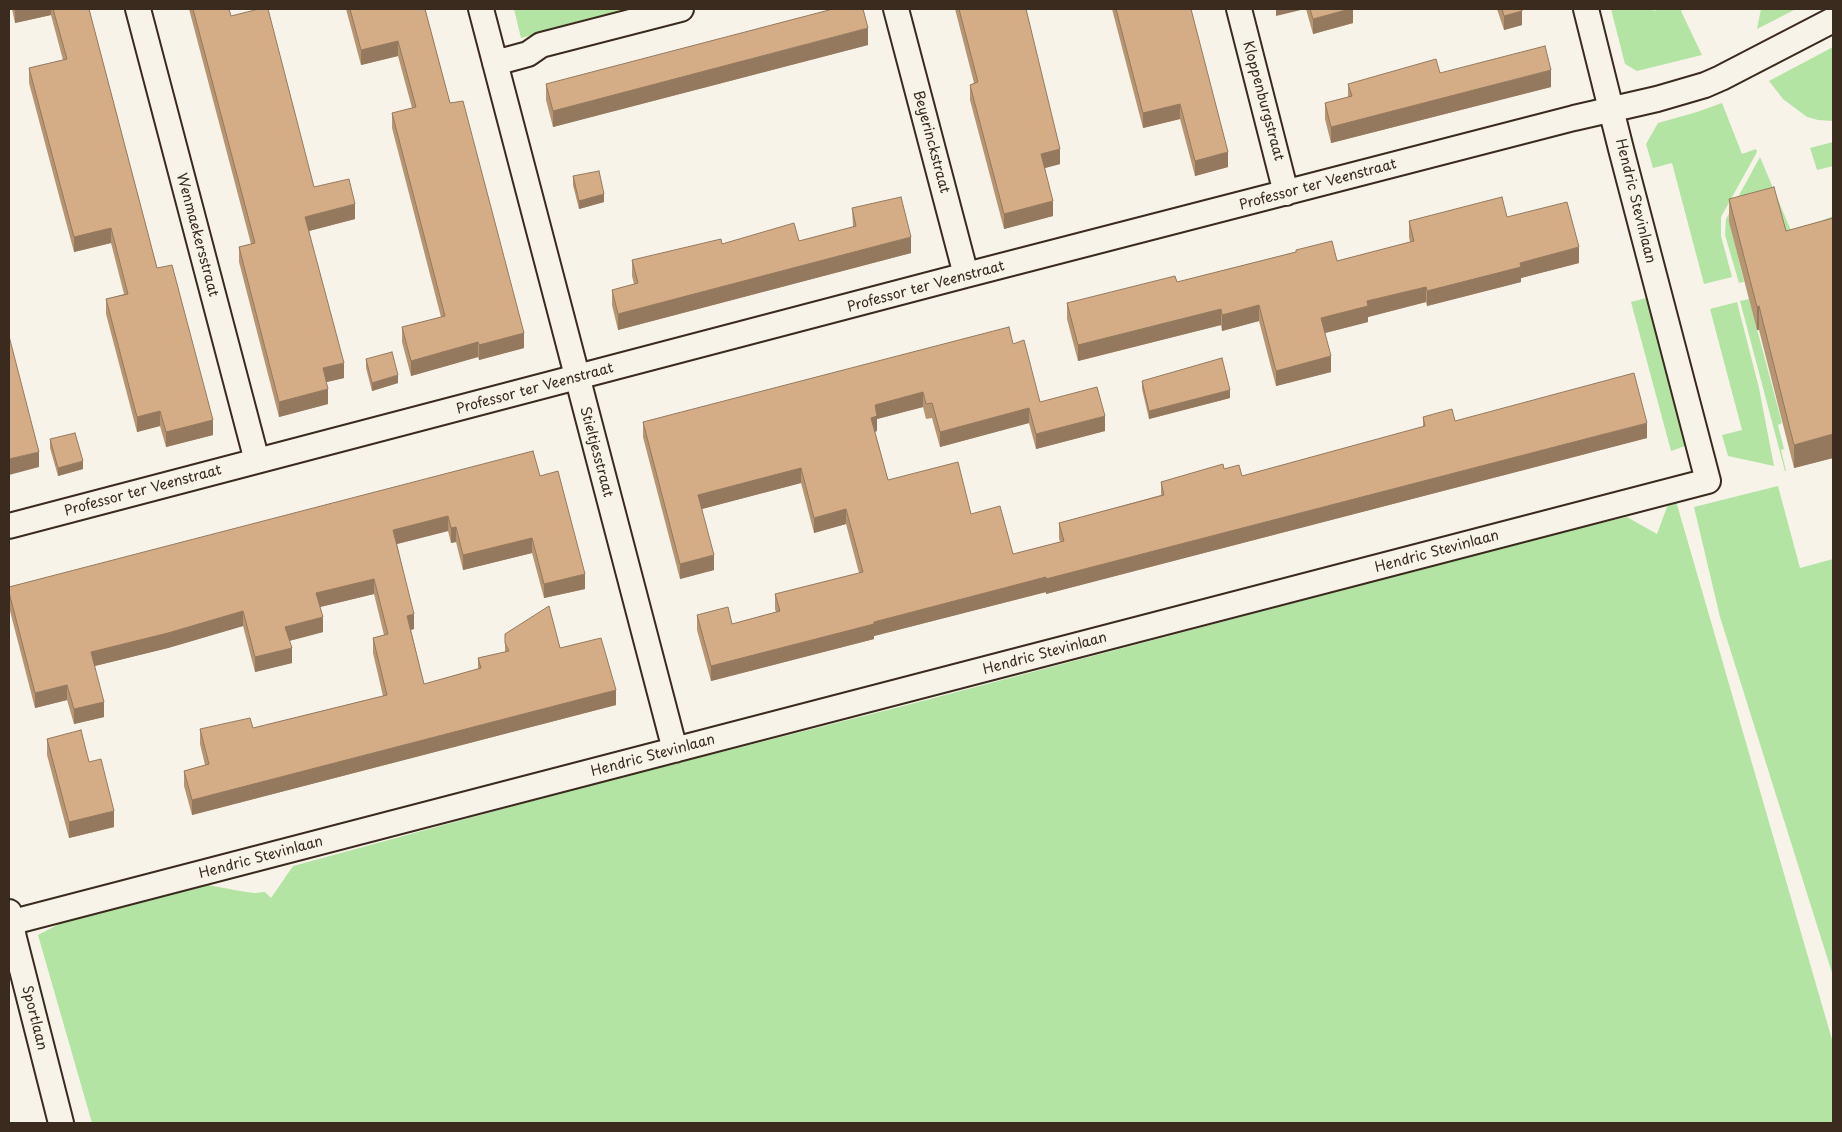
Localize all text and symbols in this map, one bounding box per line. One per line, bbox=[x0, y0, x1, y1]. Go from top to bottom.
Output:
street label: Kloppenburgstraat bbox=[1239, 39, 1287, 163]
street label: Beyerinckstraat bbox=[909, 89, 953, 195]
street label: Hendric Stevinlaan bbox=[1611, 137, 1659, 265]
street label: Professor ter Veenstraat bbox=[1238, 156, 1398, 214]
street label: Wenmaekersstraat bbox=[172, 171, 222, 299]
street label: Professor ter Veenstraat bbox=[846, 258, 1006, 316]
street label: Professor ter Veenstraat bbox=[455, 360, 615, 418]
street label: Stieltjesstraat bbox=[576, 405, 616, 499]
street label: Professor ter Veenstraat bbox=[63, 462, 223, 520]
street label: Hendric Stevinlaan bbox=[1373, 527, 1501, 577]
street label: Hendric Stevinlaan bbox=[981, 629, 1109, 679]
street label: Hendric Stevinlaan bbox=[589, 731, 717, 781]
street label: Hendric Stevinlaan bbox=[197, 833, 325, 883]
street label: Sportlaan bbox=[18, 984, 50, 1052]

